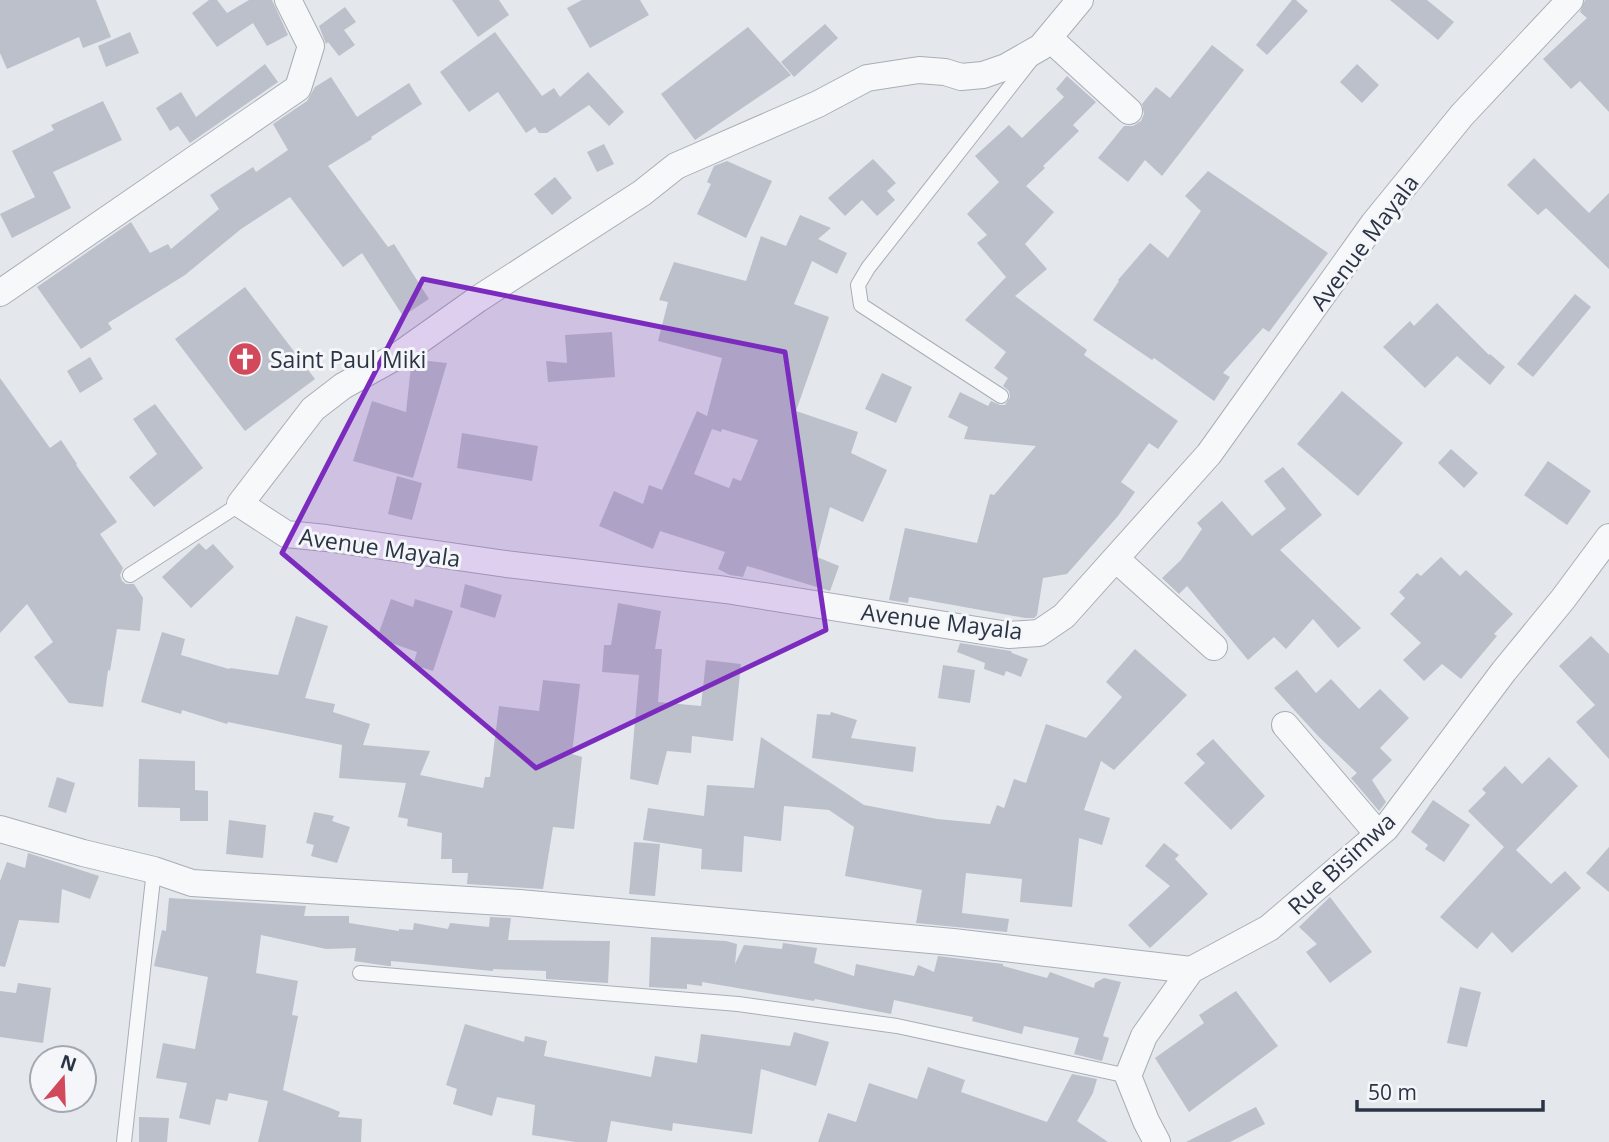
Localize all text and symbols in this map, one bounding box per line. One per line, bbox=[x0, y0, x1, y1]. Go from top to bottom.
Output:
street label: Avenue Mayala bbox=[1302, 168, 1426, 316]
church icon: Saint Paul Miki bbox=[226, 340, 264, 378]
place label: Saint Paul Miki bbox=[270, 343, 426, 375]
street label: Avenue Mayala bbox=[297, 520, 463, 574]
street label: Avenue Mayala bbox=[859, 595, 1025, 647]
street label: Rue Bisimwa bbox=[1280, 805, 1402, 921]
north arrow bbox=[28, 1044, 98, 1114]
text: N bbox=[57, 1048, 80, 1078]
scale bar bbox=[1357, 1068, 1542, 1112]
text: 50 m bbox=[1368, 1078, 1417, 1106]

